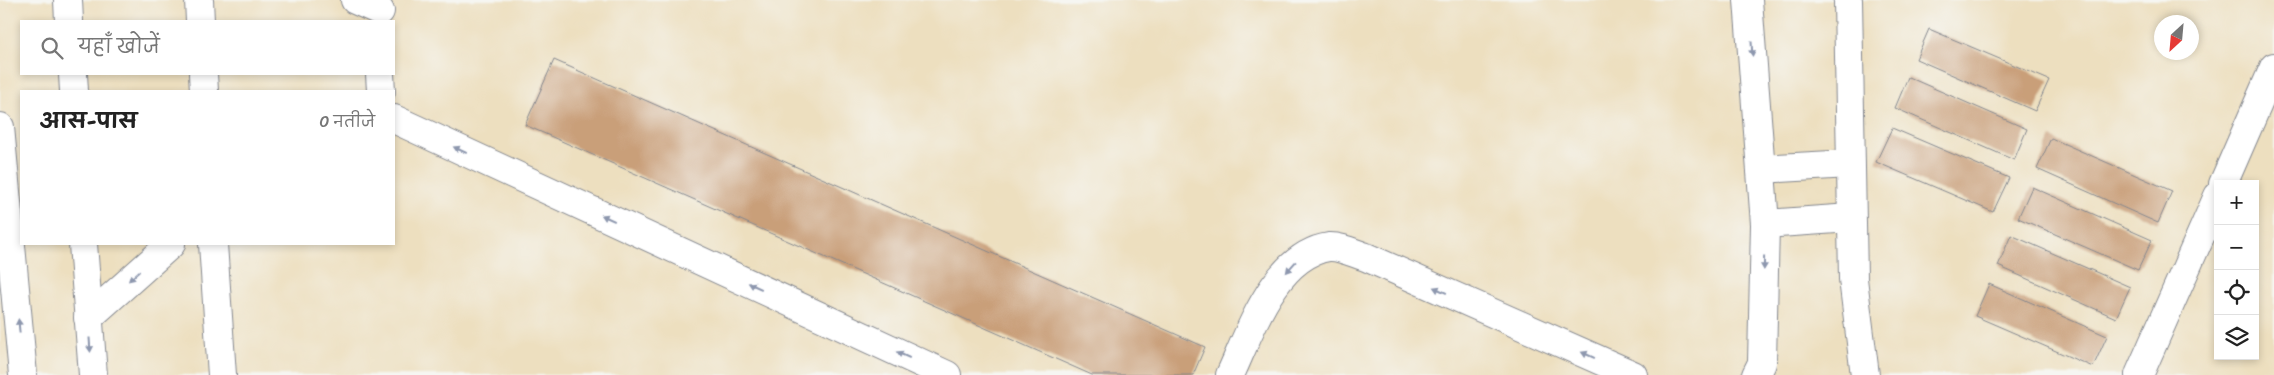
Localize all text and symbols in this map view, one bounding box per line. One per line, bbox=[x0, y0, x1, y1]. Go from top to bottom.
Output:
north arrow bbox=[2154, 15, 2199, 60]
search box bbox=[20, 20, 395, 75]
text: यहाँ खोजें bbox=[78, 30, 160, 63]
icon: search bbox=[38, 34, 66, 62]
one-way arrow bbox=[1748, 41, 1756, 57]
text: आस-पास bbox=[40, 102, 137, 140]
text: 0 नतीजे bbox=[319, 107, 375, 136]
one-way arrow bbox=[453, 146, 467, 154]
map controls bbox=[2214, 180, 2259, 360]
button: + bbox=[2214, 180, 2259, 225]
one-way arrow bbox=[601, 214, 615, 222]
button: − bbox=[2214, 225, 2259, 270]
one-way arrow bbox=[1760, 255, 1768, 271]
one-way arrow bbox=[1285, 260, 1297, 272]
one-way arrow bbox=[129, 270, 141, 282]
button: locate bbox=[2214, 270, 2259, 315]
one-way arrow bbox=[748, 282, 762, 290]
one-way arrow bbox=[1433, 285, 1447, 293]
button: layers bbox=[2214, 315, 2259, 360]
one-way arrow bbox=[15, 318, 23, 334]
one-way arrow bbox=[86, 337, 94, 353]
one-way arrow bbox=[896, 350, 910, 358]
one-way arrow bbox=[1581, 351, 1595, 359]

